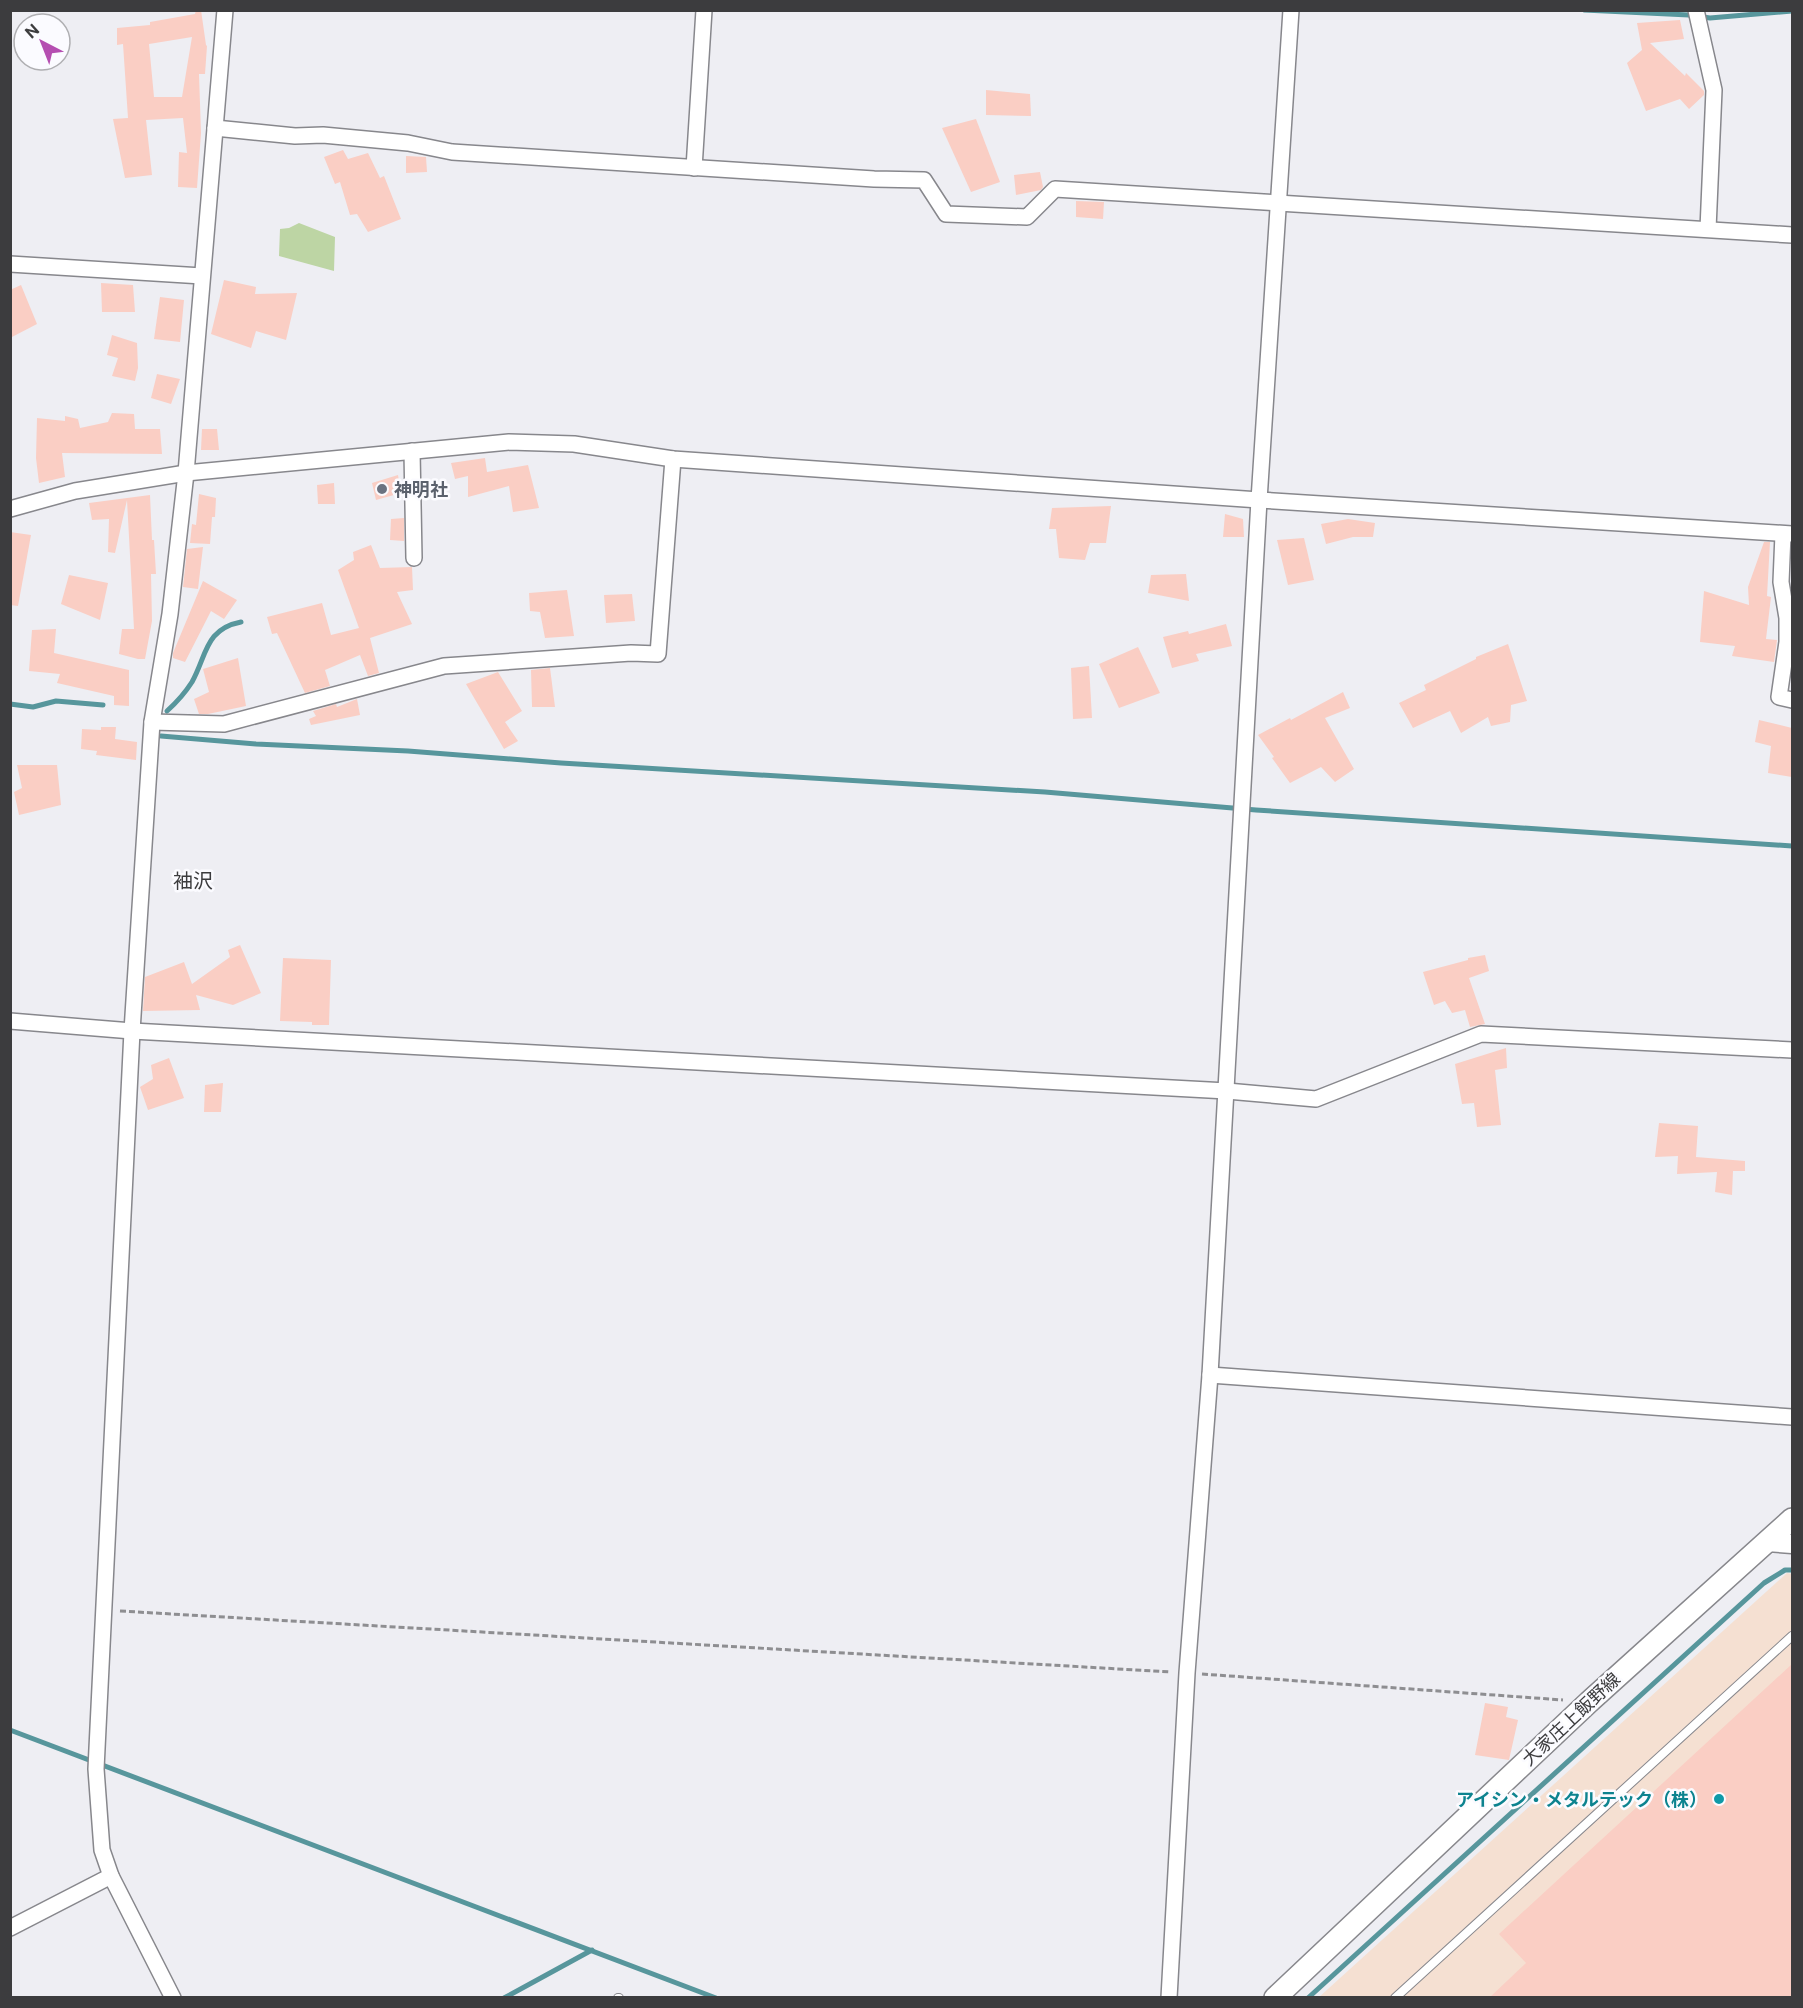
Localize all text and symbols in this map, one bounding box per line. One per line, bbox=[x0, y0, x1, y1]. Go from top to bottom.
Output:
north arrow bbox=[12, 12, 72, 72]
text: N bbox=[21, 20, 43, 42]
place label: 神明社 bbox=[394, 479, 448, 500]
marker: 神明社 bbox=[375, 482, 389, 496]
district label: 袖沢 bbox=[173, 869, 213, 893]
street label: 大家庄上飯野線 bbox=[1518, 1668, 1624, 1770]
place label: アイシン・メタルテック（株） bbox=[1456, 1789, 1707, 1810]
marker: アイシン・メタルテック（株） bbox=[1712, 1792, 1726, 1806]

